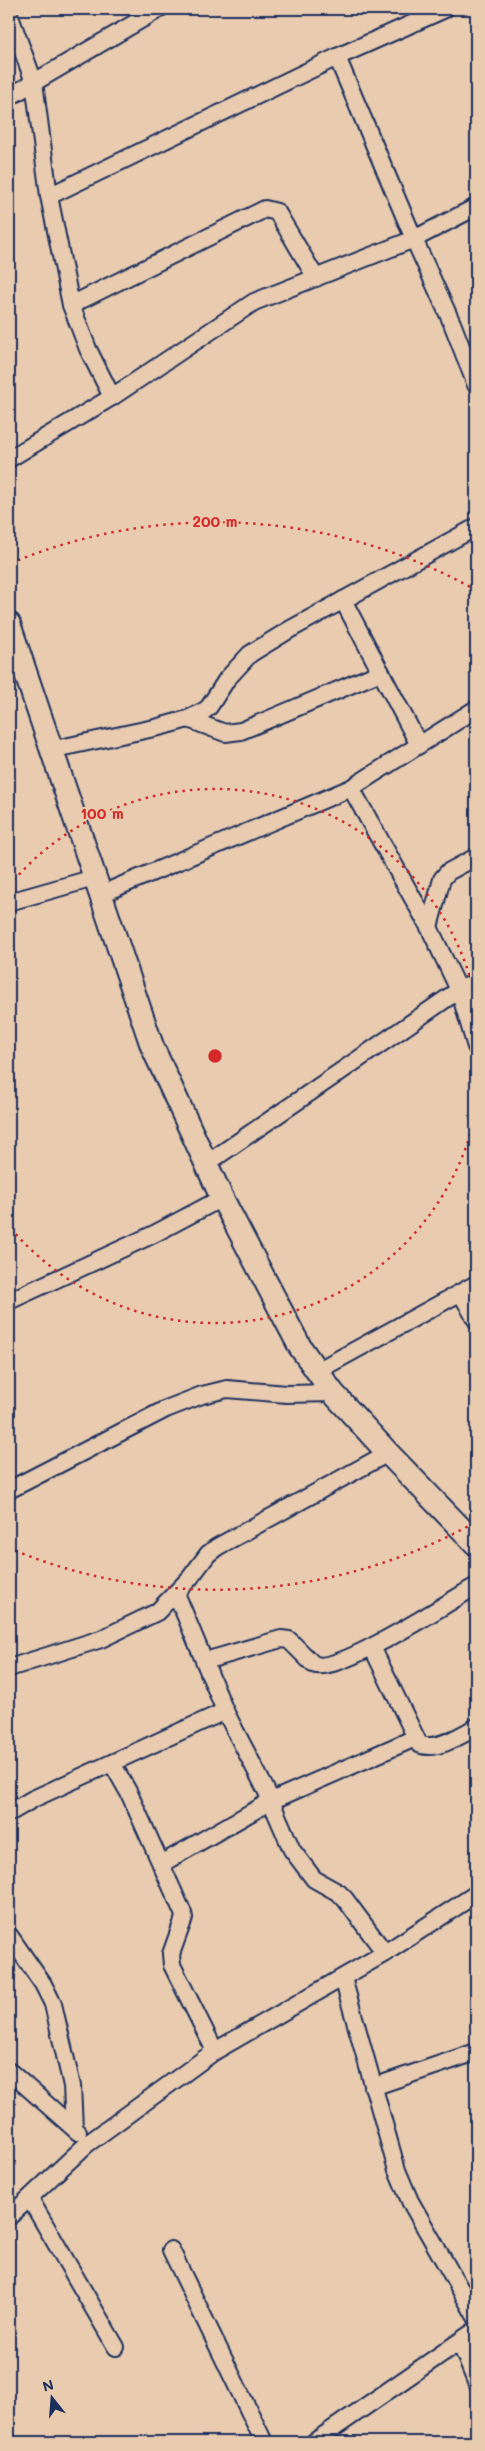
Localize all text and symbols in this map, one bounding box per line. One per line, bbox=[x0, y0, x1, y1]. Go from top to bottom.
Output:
text: 200 m bbox=[193, 511, 238, 531]
text: 100 m bbox=[80, 803, 124, 823]
centre of rings bbox=[206, 1047, 224, 1065]
north arrow bbox=[28, 2374, 78, 2424]
text: N bbox=[40, 2374, 56, 2396]

